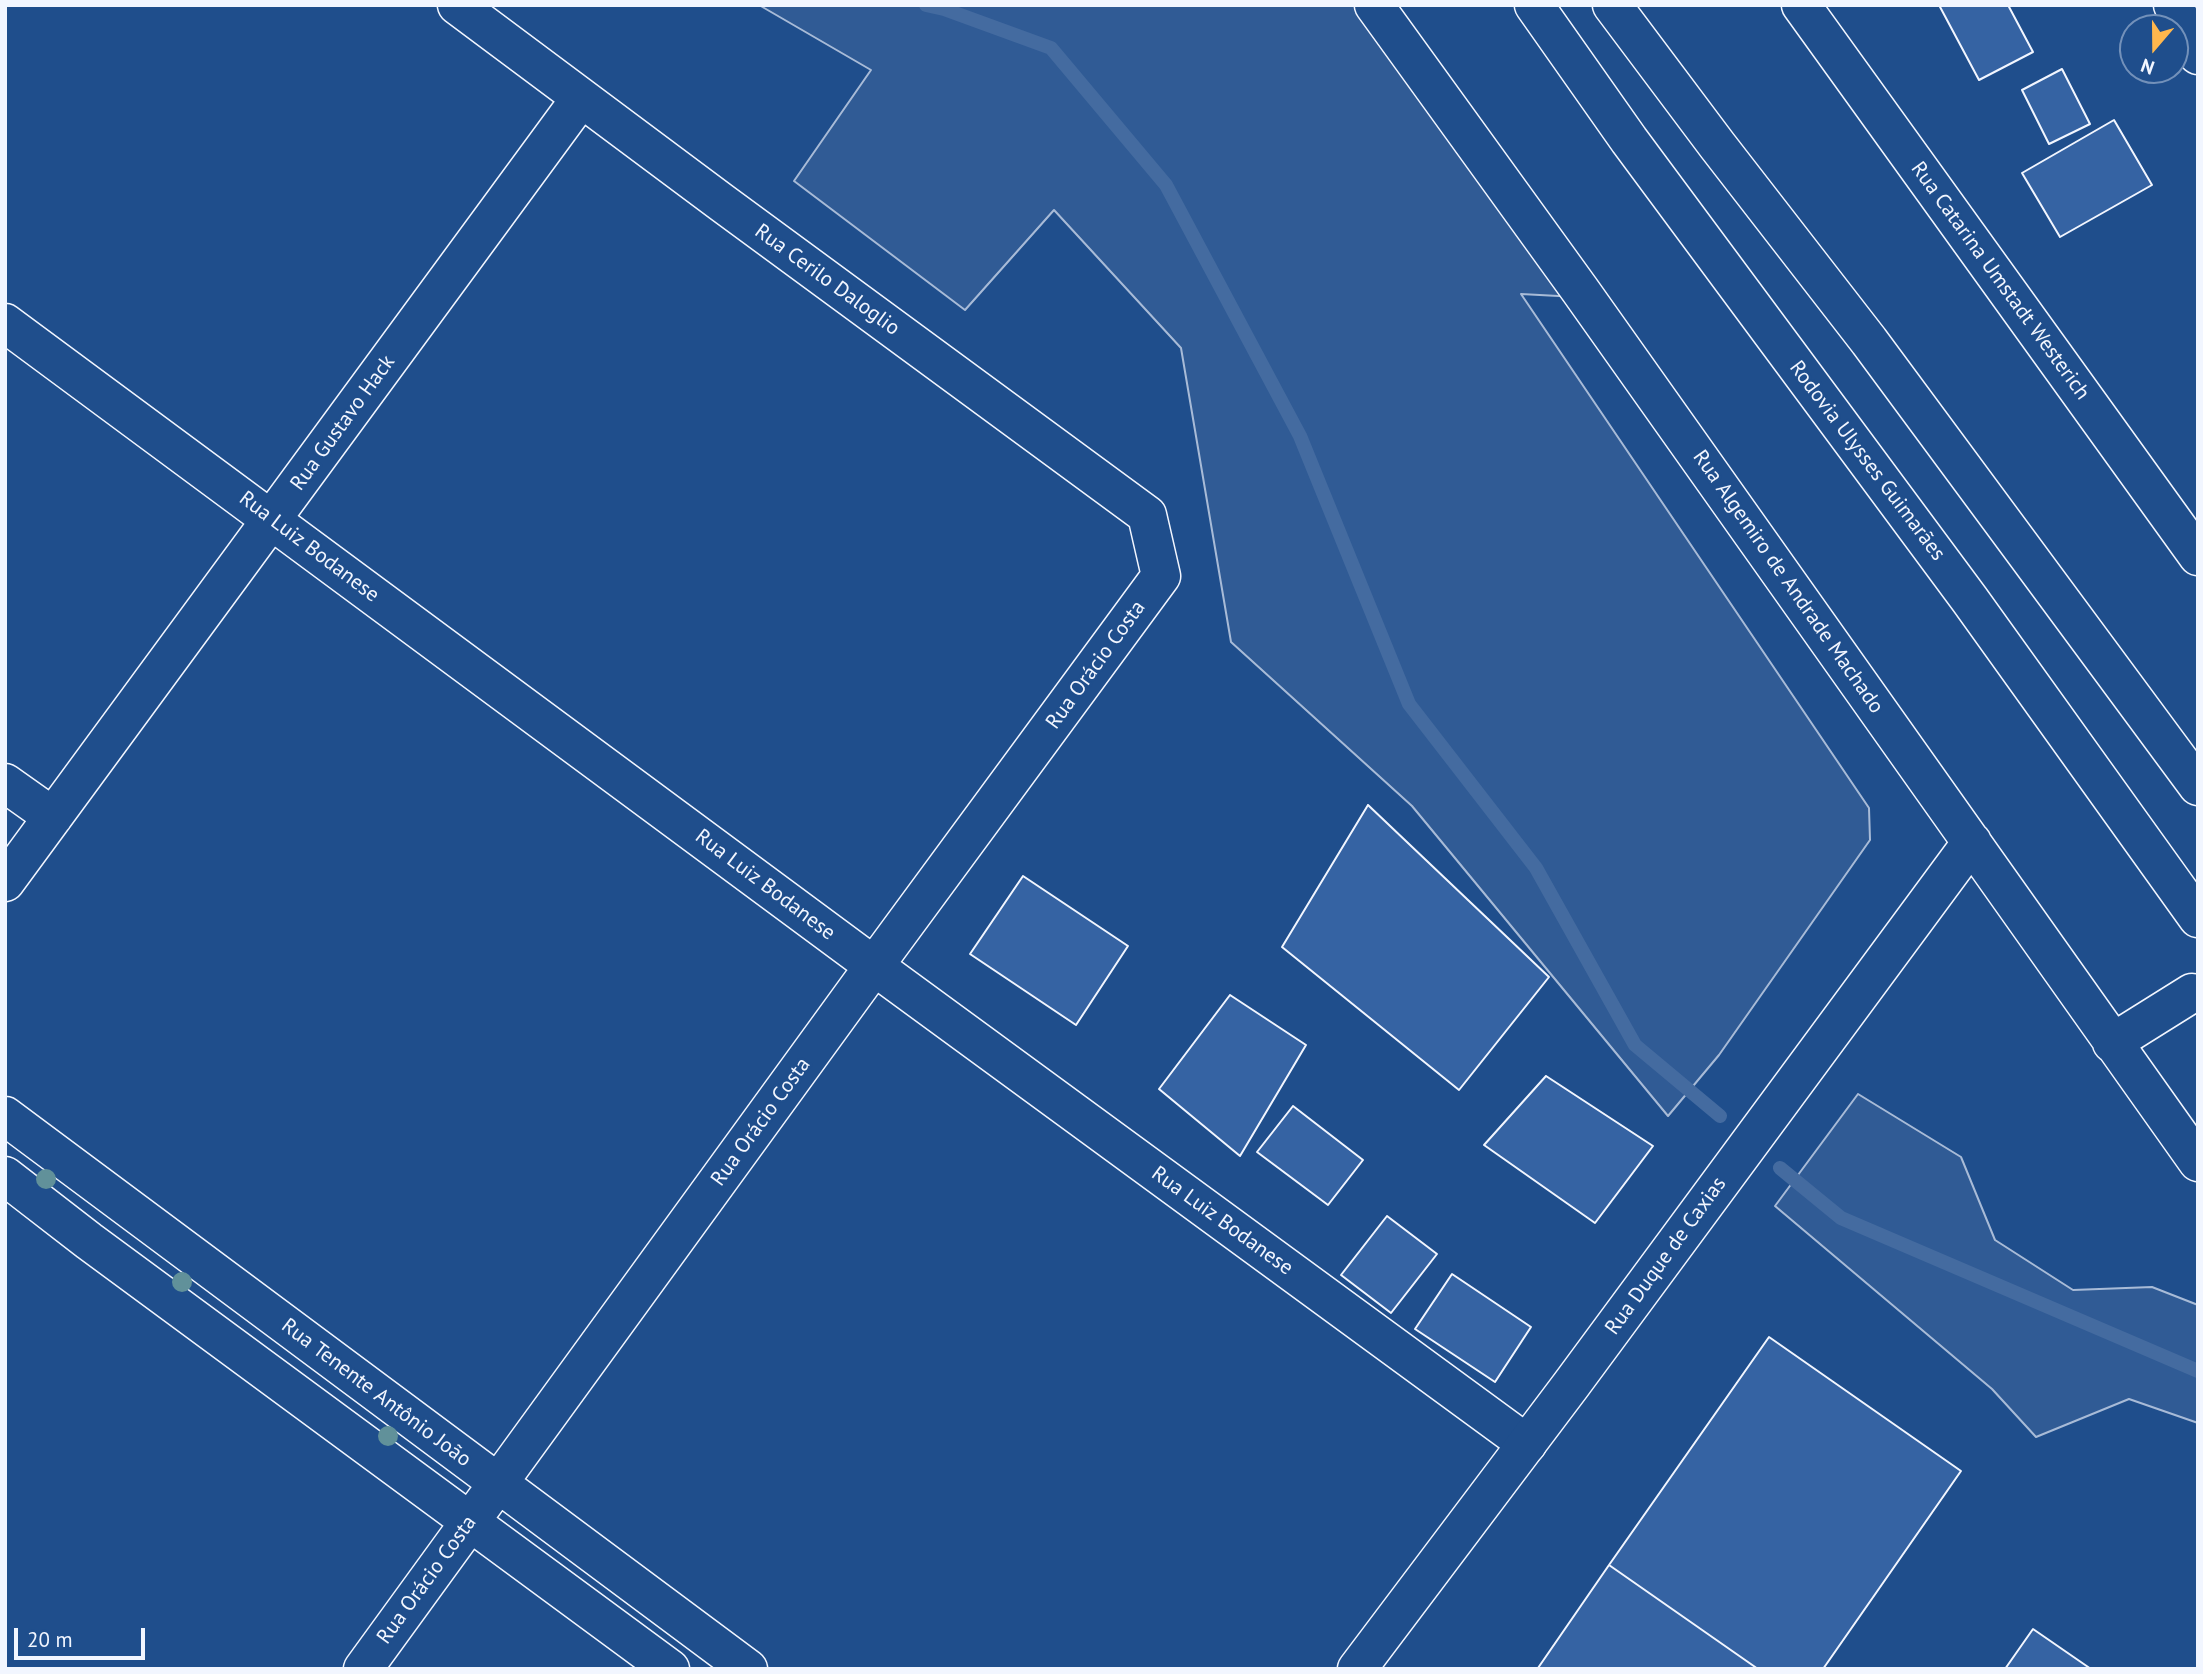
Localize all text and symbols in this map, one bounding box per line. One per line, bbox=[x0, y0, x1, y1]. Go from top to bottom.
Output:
north arrow bbox=[2119, 14, 2189, 84]
text: N bbox=[2138, 53, 2157, 80]
street label: Rua Catarina Umstadt Westerich bbox=[1905, 157, 2095, 405]
street label: Rua Cerilo Daloglio bbox=[750, 219, 904, 341]
street label: Rua Gustavo Hack bbox=[285, 350, 401, 496]
street label: Rodovia Ulysses Guimarães bbox=[1784, 356, 1950, 566]
street label: Rua Algemiro de Andrade Machado bbox=[1687, 446, 1889, 718]
street label: Rua Luiz Bodanese bbox=[234, 486, 384, 608]
street label: Rua Orácio Costa bbox=[1041, 596, 1151, 734]
street label: Rua Luiz Bodanese bbox=[690, 824, 840, 946]
street label: Rua Orácio Costa bbox=[706, 1053, 816, 1191]
street label: Rua Luiz Bodanese bbox=[1146, 1161, 1298, 1281]
street label: Rua Duque de Caxias bbox=[1600, 1172, 1732, 1340]
street label: Rua Tenente Antônio João bbox=[276, 1313, 476, 1473]
street label: Rua Orácio Costa bbox=[372, 1511, 482, 1649]
scale bar bbox=[18, 1614, 149, 1658]
text: 20 m bbox=[27, 1626, 73, 1653]

